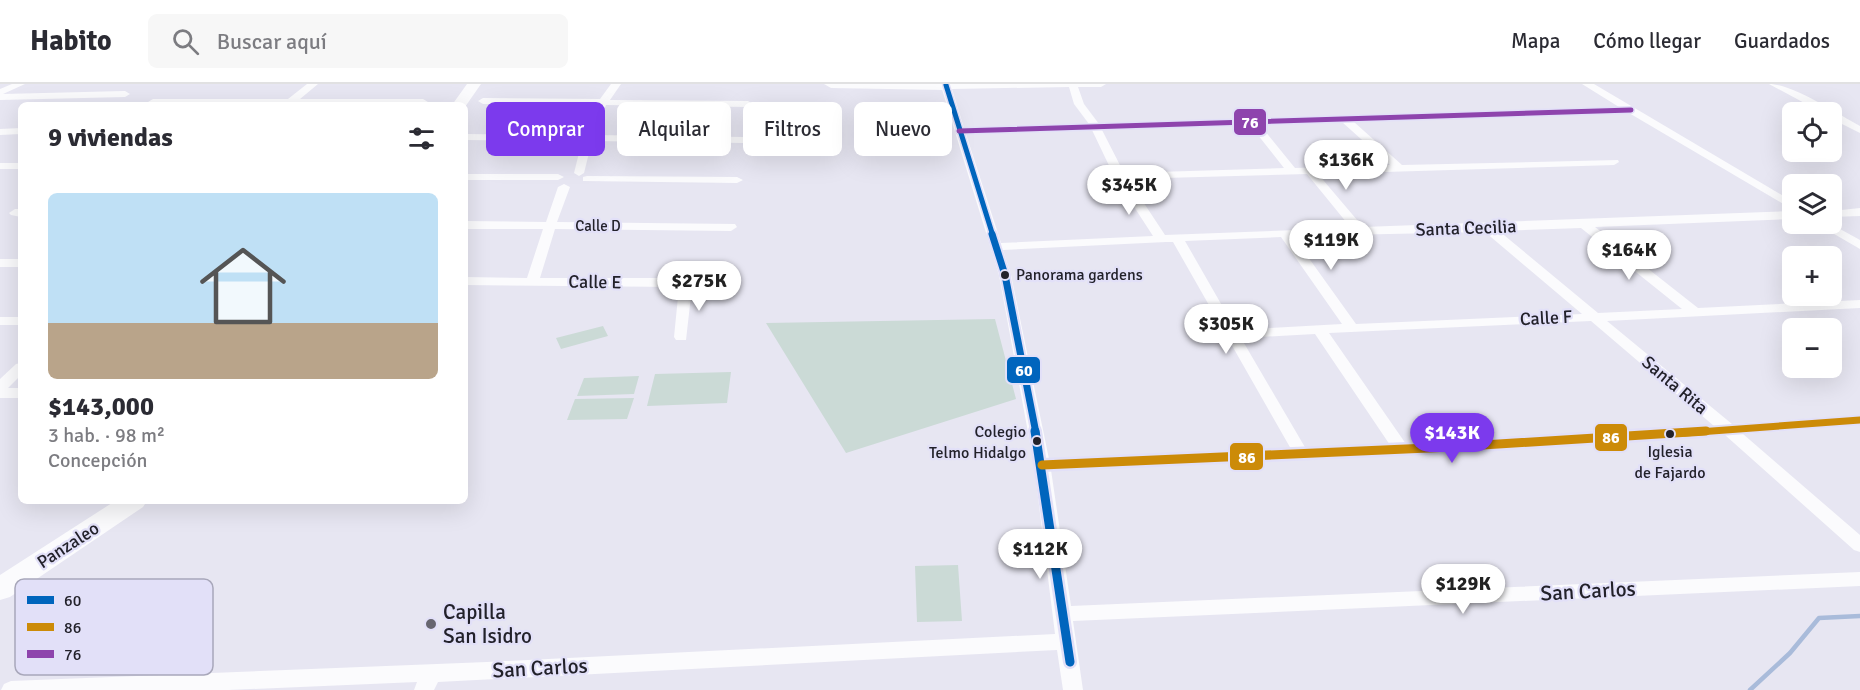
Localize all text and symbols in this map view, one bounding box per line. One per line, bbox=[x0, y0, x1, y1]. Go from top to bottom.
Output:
search box bbox=[148, 14, 568, 68]
text: Habito bbox=[30, 24, 112, 58]
icon: search bbox=[169, 25, 202, 58]
text: Buscar aquí bbox=[217, 28, 327, 55]
text: Mapa bbox=[1511, 28, 1560, 54]
text: Cómo llegar bbox=[1593, 28, 1701, 54]
text: Guardados bbox=[1734, 28, 1830, 54]
chip: Comprar bbox=[486, 102, 605, 156]
chip: Alquilar bbox=[617, 102, 731, 156]
chip: Filtros bbox=[743, 102, 842, 156]
chip: Nuevo bbox=[854, 102, 952, 156]
map controls bbox=[1782, 102, 1842, 378]
button: locate bbox=[1782, 102, 1842, 162]
line badge: 76 bbox=[1233, 108, 1267, 136]
text: 76 bbox=[1241, 113, 1259, 133]
text: 9 viviendas bbox=[48, 122, 173, 154]
icon: filters bbox=[405, 122, 438, 155]
pin: $136K bbox=[1304, 140, 1388, 191]
text: $136K bbox=[1318, 147, 1374, 172]
pin: $345K bbox=[1087, 165, 1171, 216]
text: $345K bbox=[1101, 172, 1157, 197]
button: layers bbox=[1782, 174, 1842, 234]
street label: Santa Cecilia bbox=[1415, 215, 1517, 241]
street label: Calle D bbox=[575, 217, 621, 235]
pin: $119K bbox=[1289, 220, 1373, 271]
text: $119K bbox=[1303, 227, 1359, 252]
pin: $164K bbox=[1587, 230, 1671, 281]
icon: home bbox=[189, 232, 297, 340]
text: $164K bbox=[1601, 237, 1657, 262]
button: + bbox=[1782, 246, 1842, 306]
pin: $275K bbox=[657, 261, 741, 312]
place label: Panorama gardens bbox=[1016, 265, 1143, 285]
text: $275K bbox=[671, 268, 727, 293]
marker: Panorama gardens bbox=[999, 269, 1011, 281]
street label: Calle E bbox=[568, 271, 622, 293]
pin: $305K bbox=[1184, 304, 1268, 355]
street label: Calle F bbox=[1519, 306, 1573, 330]
text: $305K bbox=[1198, 311, 1254, 336]
button: − bbox=[1782, 318, 1842, 378]
street label: Santa Rita bbox=[1638, 351, 1712, 419]
line badge: 60 bbox=[1006, 356, 1041, 384]
text: 60 bbox=[1015, 361, 1033, 381]
text: $143,000 bbox=[48, 391, 154, 423]
pin: $143K bbox=[1410, 413, 1494, 464]
text: $143K bbox=[1424, 420, 1480, 445]
place label: Colegio Telmo Hidalgo bbox=[929, 422, 1026, 463]
text: 3 hab. · 98 m² bbox=[48, 423, 165, 448]
line badge: 86 bbox=[1594, 423, 1628, 452]
text: 86 bbox=[1602, 428, 1620, 448]
marker: Iglesia de Fajardo bbox=[1664, 428, 1676, 440]
marker: Colegio Telmo Hidalgo bbox=[1031, 435, 1043, 447]
line badge: 86 bbox=[1229, 442, 1264, 471]
place label: Iglesia de Fajardo bbox=[1634, 442, 1706, 483]
text: Concepción bbox=[48, 448, 148, 473]
text: 86 bbox=[1238, 448, 1256, 468]
street label: Panzaleo bbox=[33, 517, 103, 573]
pin: $112K bbox=[998, 529, 1082, 580]
text: $112K bbox=[1012, 536, 1068, 561]
pin: $129K bbox=[1421, 564, 1505, 615]
text: $129K bbox=[1435, 571, 1491, 596]
street label: San Carlos bbox=[1540, 576, 1636, 606]
legend bbox=[15, 579, 213, 675]
text: 60 bbox=[64, 591, 81, 611]
place label: Capilla San Isidro bbox=[443, 599, 532, 649]
marker: Capilla San Isidro bbox=[424, 617, 438, 631]
text: 86 bbox=[64, 618, 81, 638]
text: 76 bbox=[64, 645, 81, 665]
street label: San Carlos bbox=[492, 653, 588, 683]

